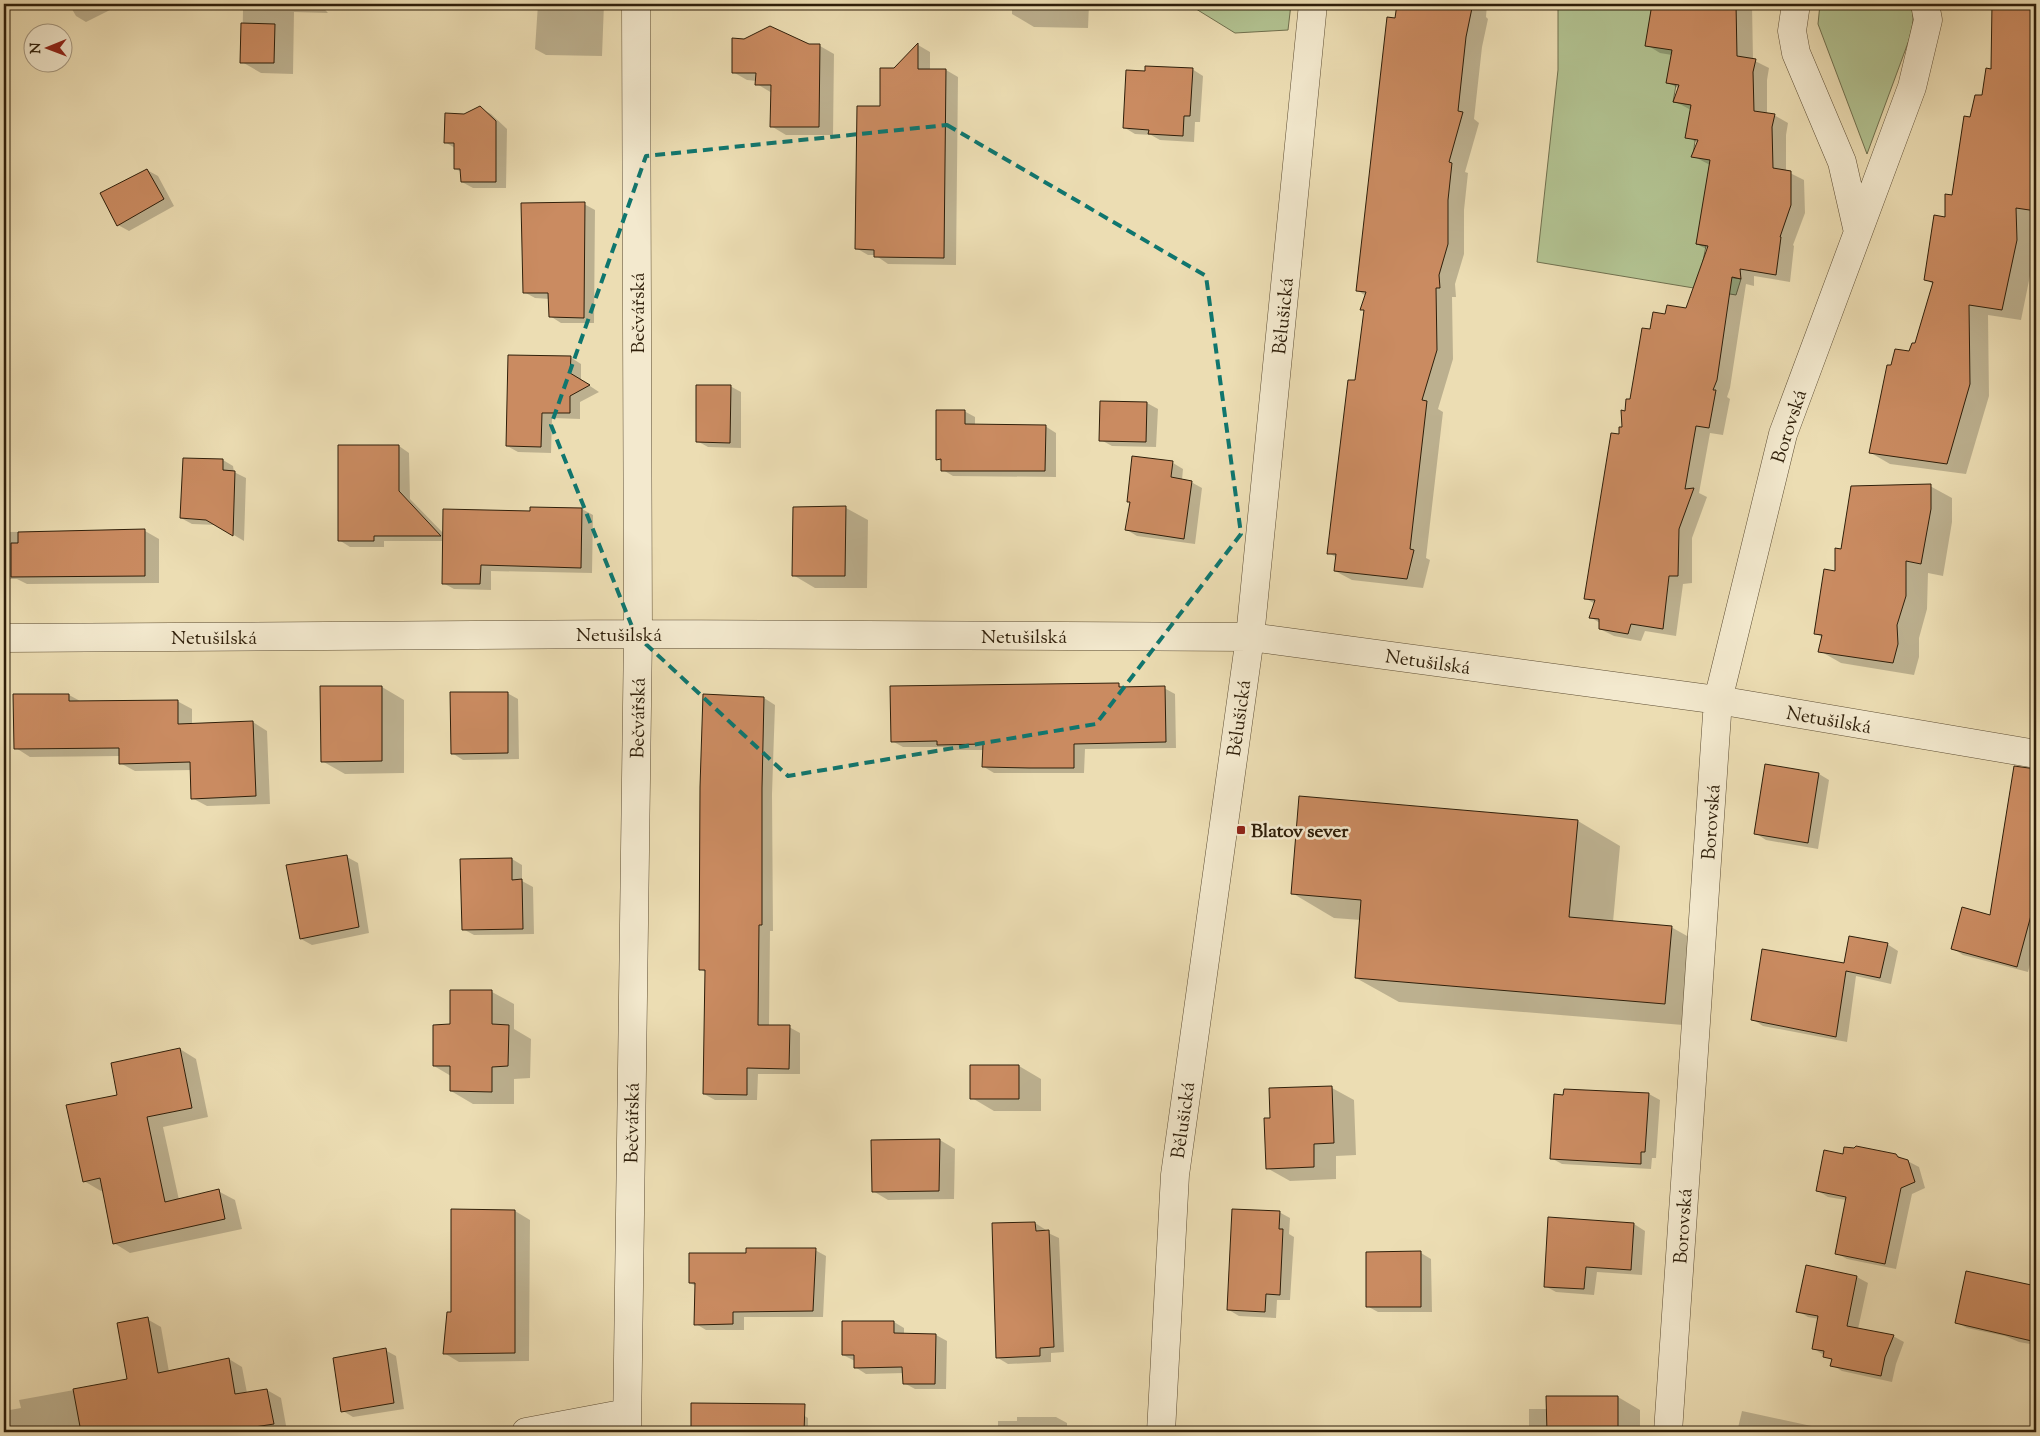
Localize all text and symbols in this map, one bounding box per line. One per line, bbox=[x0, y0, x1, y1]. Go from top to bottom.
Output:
north arrow bbox=[22, 22, 72, 72]
text: N bbox=[27, 42, 47, 54]
street label: Bečvářská bbox=[626, 272, 653, 354]
street label: Bělušická bbox=[1267, 276, 1302, 356]
street label: Borovská bbox=[1766, 386, 1815, 467]
street label: Netušilská bbox=[576, 623, 662, 650]
street label: Netušilská bbox=[981, 625, 1067, 652]
street label: Netušilská bbox=[171, 626, 257, 653]
street label: Netušilská bbox=[1383, 644, 1472, 683]
street label: Bečvářská bbox=[625, 677, 654, 759]
street label: Bělušická bbox=[1222, 678, 1259, 758]
street label: Netušilská bbox=[1784, 701, 1873, 742]
street label: Borovská bbox=[1696, 783, 1729, 861]
place label: Blatov sever bbox=[1251, 819, 1349, 846]
marker: Blatov sever bbox=[1235, 824, 1247, 836]
street label: Bělušická bbox=[1166, 1080, 1203, 1160]
street label: Bečvářská bbox=[619, 1082, 648, 1164]
street label: Borovská bbox=[1668, 1187, 1701, 1265]

